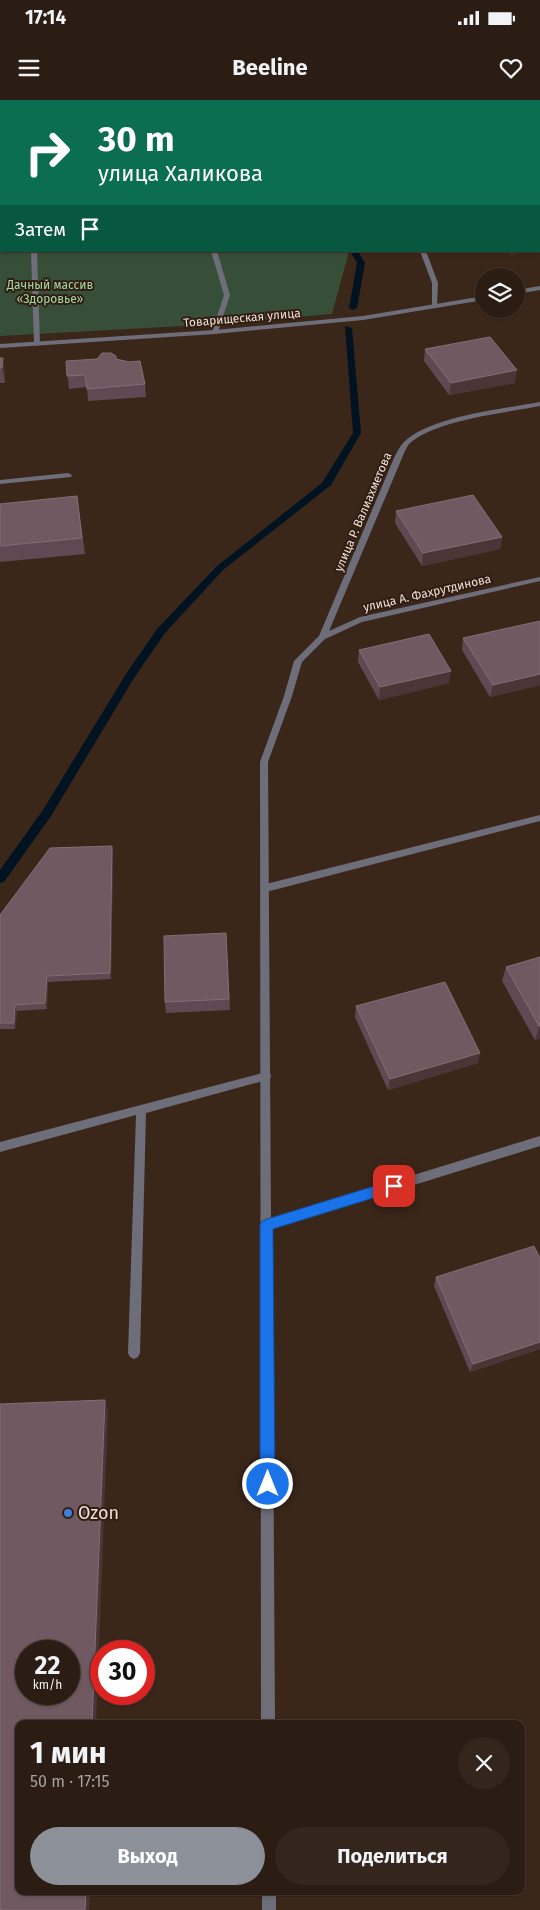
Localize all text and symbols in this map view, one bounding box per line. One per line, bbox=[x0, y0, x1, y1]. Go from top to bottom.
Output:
text: 17:14 bbox=[25, 6, 66, 29]
icon: menu bbox=[15, 54, 43, 82]
text: Beeline bbox=[232, 54, 308, 81]
icon: heart bbox=[497, 54, 525, 82]
text: 30 m bbox=[98, 118, 175, 160]
icon: right bbox=[15, 120, 80, 185]
text: улица Халикова bbox=[98, 160, 263, 187]
icon: arrive bbox=[76, 215, 104, 243]
text: Затем bbox=[15, 218, 66, 241]
map controls bbox=[475, 268, 525, 318]
button: layers bbox=[475, 268, 525, 318]
park label: Дачный массив «Здоровье» bbox=[6, 278, 94, 306]
street label: Товарищеская улица bbox=[183, 306, 301, 330]
street label: улица Р. Валиахметова bbox=[332, 450, 394, 574]
street label: улица А. Фахрутдинова bbox=[362, 571, 492, 615]
pin bbox=[373, 1165, 415, 1207]
icon: arrive bbox=[380, 1172, 408, 1200]
position arrow bbox=[241, 1457, 293, 1509]
place label: Ozon bbox=[78, 1502, 119, 1524]
marker: Ozon bbox=[62, 1507, 74, 1519]
speed limit sign: 30 bbox=[90, 1640, 155, 1705]
text: 22 bbox=[35, 1651, 60, 1681]
text: km/h bbox=[33, 1678, 62, 1692]
text: 1 мин bbox=[30, 1735, 107, 1771]
button: close bbox=[458, 1737, 510, 1789]
text: 50 m · 17:15 bbox=[30, 1772, 109, 1791]
button: Выход bbox=[30, 1827, 265, 1885]
button: Поделиться bbox=[275, 1827, 510, 1885]

